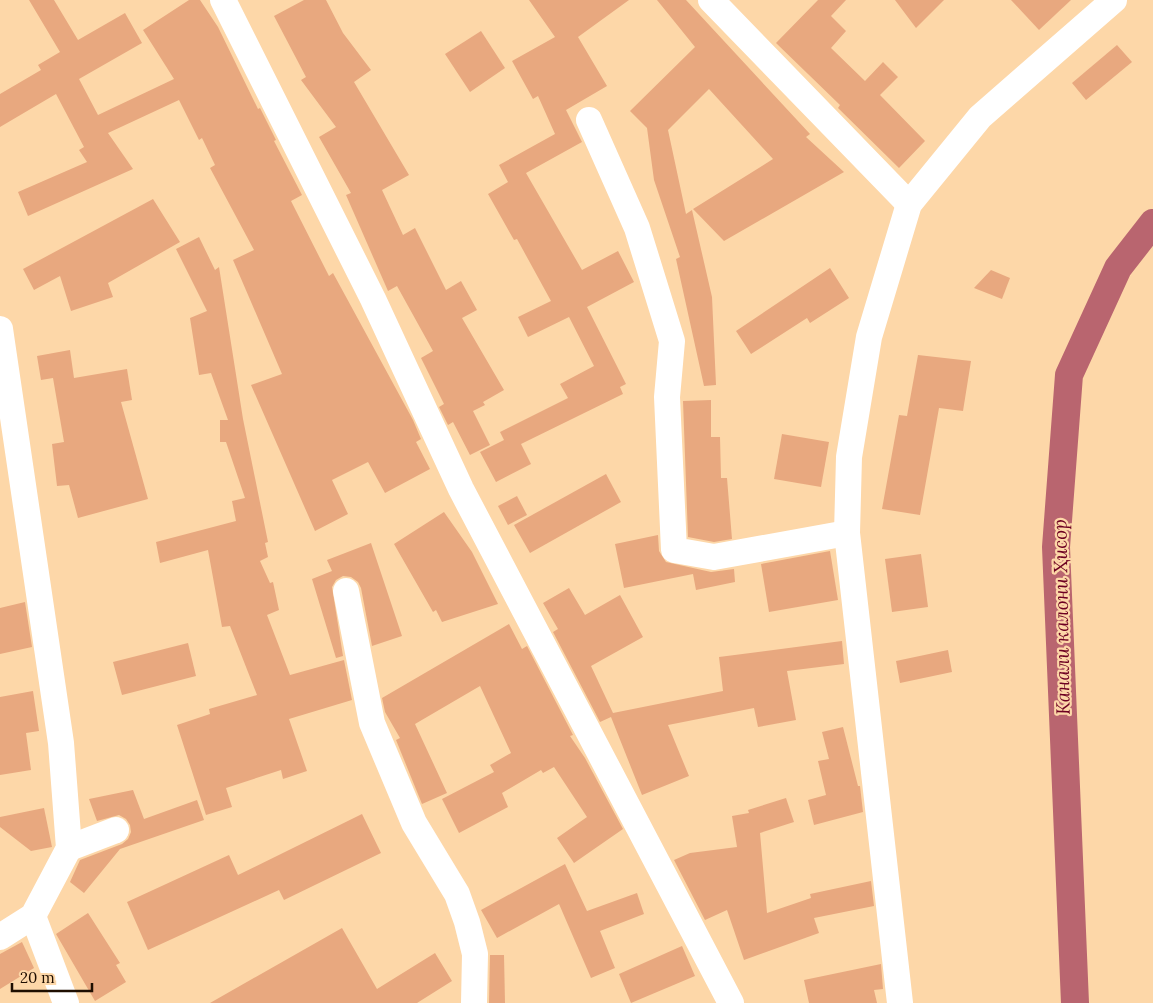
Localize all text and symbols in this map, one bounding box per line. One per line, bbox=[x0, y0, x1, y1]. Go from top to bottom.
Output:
water label: Канали калони Ҳисор bbox=[1047, 519, 1075, 715]
scale bar bbox=[12, 960, 92, 992]
text: 20 m bbox=[20, 968, 55, 987]

